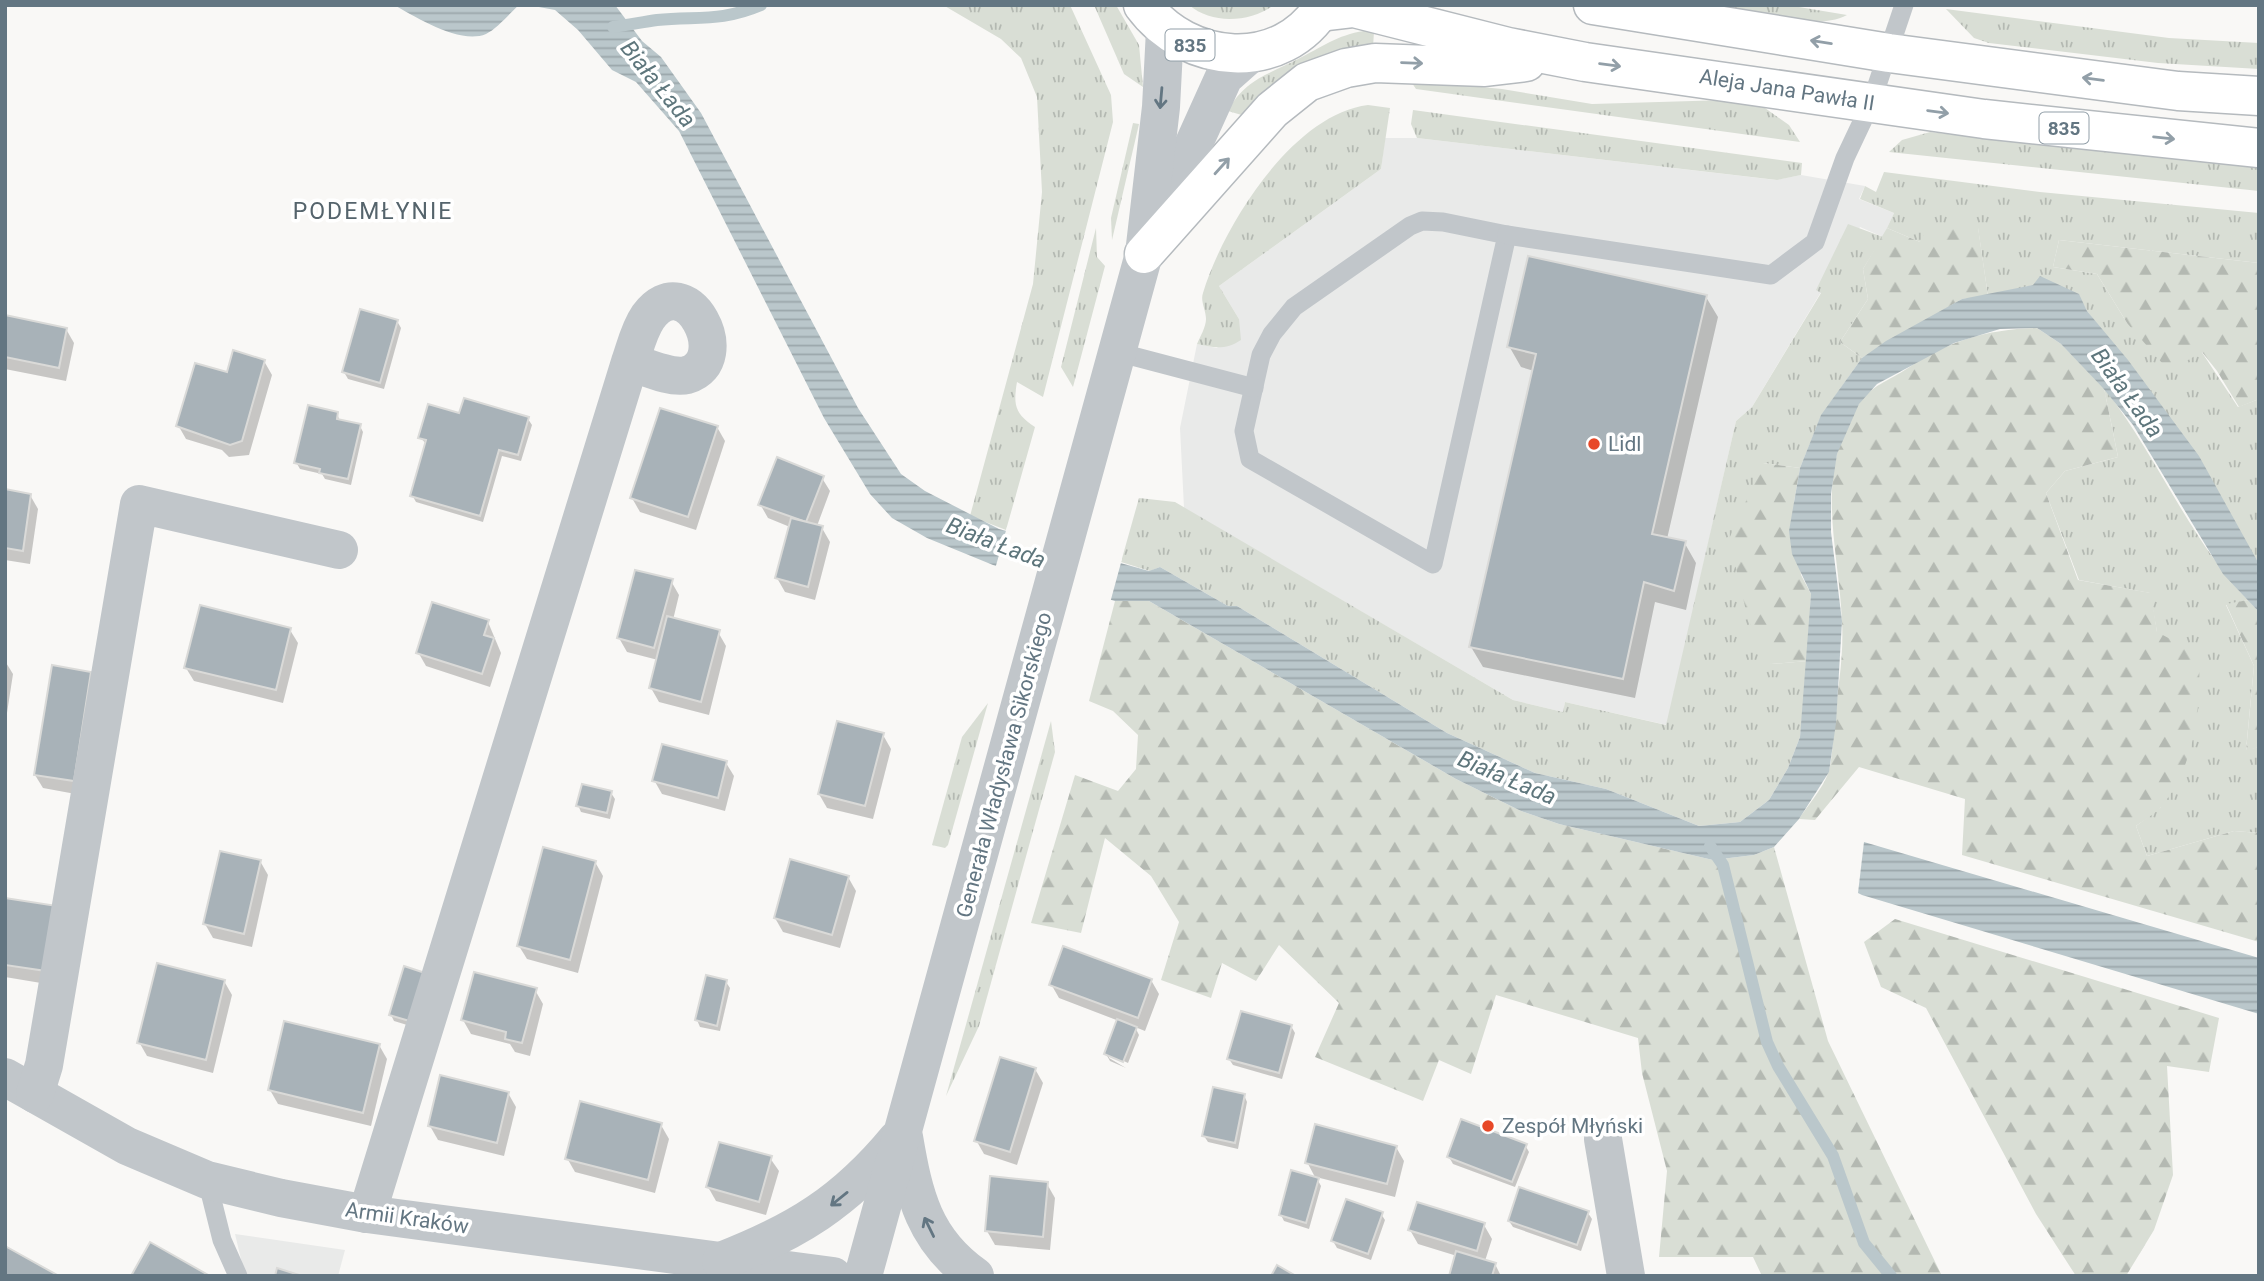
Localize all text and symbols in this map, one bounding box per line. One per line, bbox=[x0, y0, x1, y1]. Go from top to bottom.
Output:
road number: 835 bbox=[1166, 30, 1214, 60]
water label: Biała Łada bbox=[615, 35, 701, 133]
one-way arrow bbox=[1810, 35, 1833, 48]
one-way arrow bbox=[1400, 56, 1423, 70]
one-way arrow bbox=[1599, 58, 1621, 71]
street label: Aleja Jana Pawła II bbox=[1698, 64, 1876, 116]
one-way arrow bbox=[2083, 73, 2105, 86]
one-way arrow bbox=[1154, 86, 1167, 109]
one-way arrow bbox=[1926, 106, 1949, 119]
road number: 835 bbox=[2039, 112, 2088, 144]
one-way arrow bbox=[2152, 132, 2175, 145]
one-way arrow bbox=[1214, 158, 1231, 175]
district label: PODEMŁYNIE bbox=[293, 198, 453, 225]
water label: Biała Łada bbox=[2085, 343, 2169, 443]
place label: Lidl bbox=[1608, 432, 1641, 456]
marker: Lidl bbox=[1586, 436, 1602, 452]
water label: Biała Łada bbox=[943, 512, 1049, 574]
street label: Generała Władysława Sikorskiego bbox=[952, 610, 1056, 920]
water label: Biała Łada bbox=[1454, 745, 1560, 811]
place label: Zespół Młyński bbox=[1502, 1114, 1643, 1138]
marker: Zespół Młyński bbox=[1480, 1118, 1496, 1134]
one-way arrow bbox=[831, 1191, 849, 1207]
street label: Armii Kraków bbox=[344, 1197, 470, 1239]
one-way arrow bbox=[922, 1217, 936, 1238]

